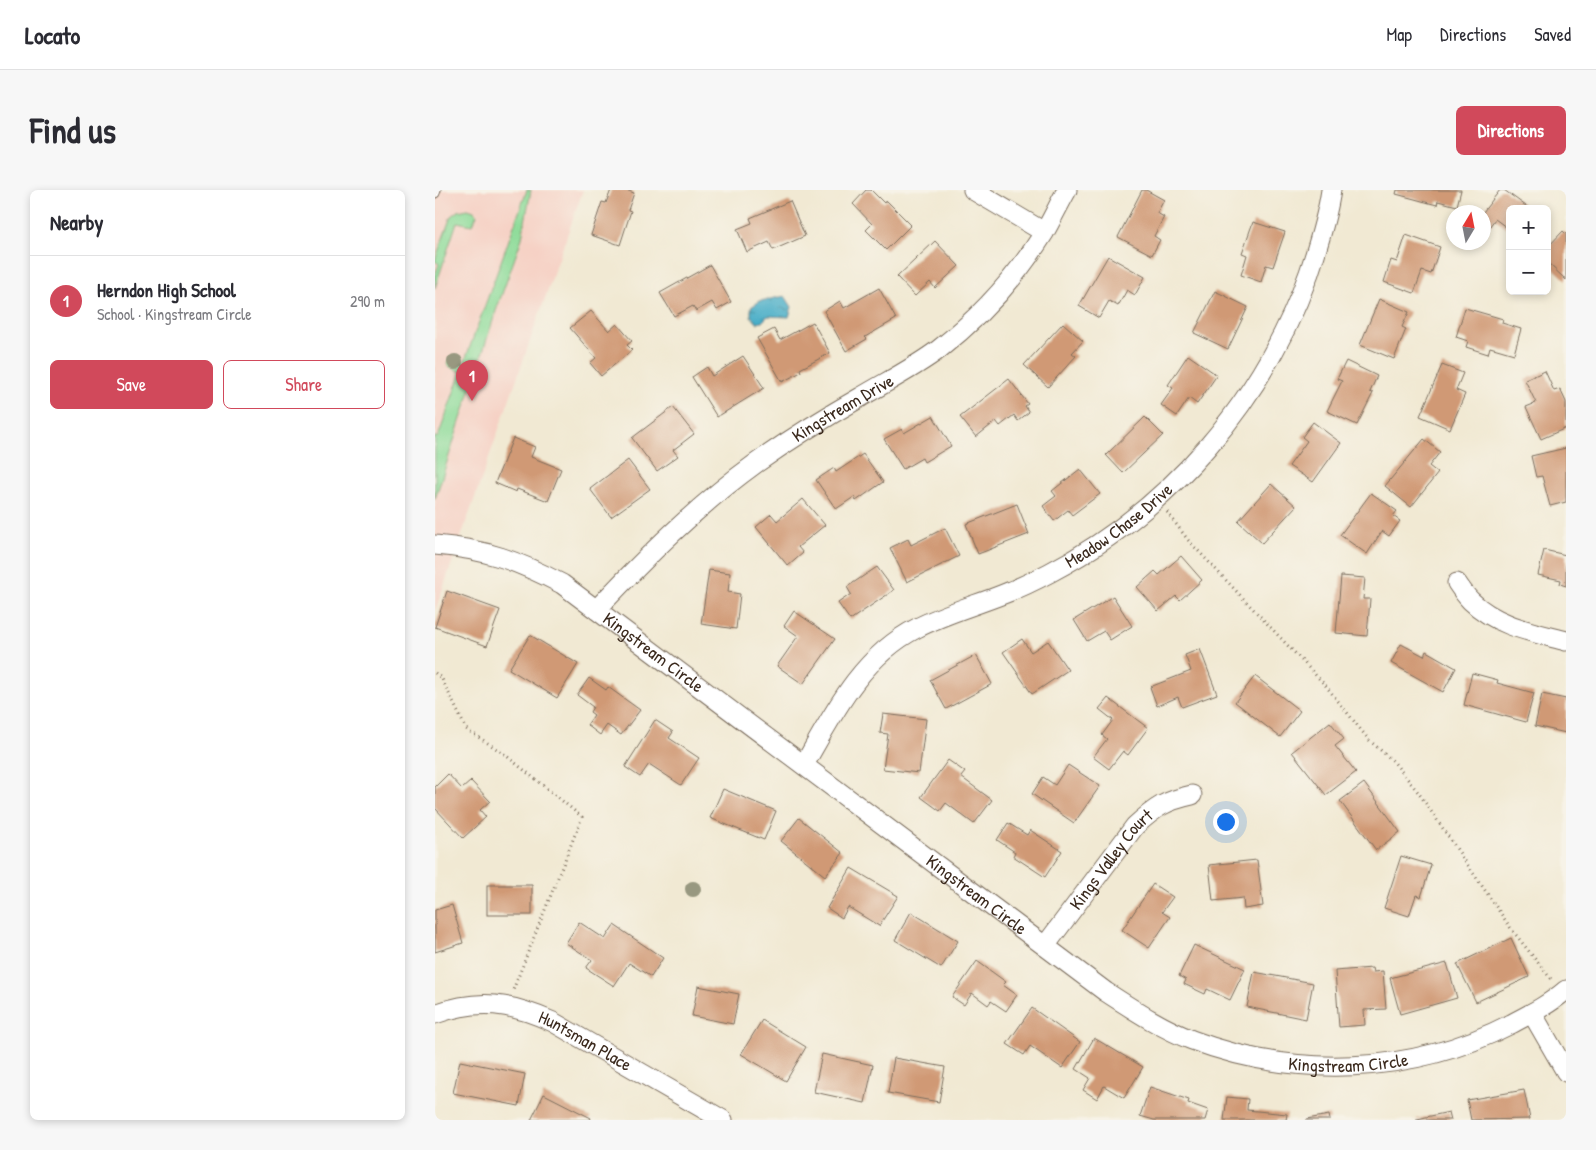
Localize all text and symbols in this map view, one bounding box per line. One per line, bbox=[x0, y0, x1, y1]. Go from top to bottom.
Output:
text: Locato bbox=[25, 19, 80, 51]
text: Map bbox=[1387, 22, 1412, 47]
text: Directions bbox=[1440, 22, 1506, 47]
text: Saved bbox=[1534, 22, 1571, 47]
button: Directions bbox=[1456, 106, 1566, 155]
text: Find us bbox=[30, 107, 116, 154]
north arrow bbox=[1446, 205, 1491, 250]
map controls bbox=[1506, 205, 1551, 295]
button: + bbox=[1506, 205, 1551, 250]
text: Nearby bbox=[50, 208, 103, 237]
button: − bbox=[1506, 250, 1551, 295]
text: Herndon High School bbox=[97, 277, 236, 303]
text: 1 bbox=[63, 290, 69, 312]
text: 290 m bbox=[350, 290, 385, 312]
text: School · Kingstream Circle bbox=[97, 303, 252, 325]
button: Save bbox=[50, 360, 213, 409]
button: Share bbox=[223, 360, 385, 409]
pin: 1 bbox=[456, 360, 488, 401]
street label: Kingstream Drive bbox=[787, 368, 898, 448]
street label: Meadow Chase Drive bbox=[1060, 477, 1178, 574]
street label: Kingstream Circle bbox=[598, 606, 709, 698]
street label: Kings Valley Court bbox=[1063, 802, 1158, 915]
your location bbox=[1213, 809, 1239, 835]
street label: Kingstream Circle bbox=[921, 848, 1032, 940]
street label: Huntsman Place bbox=[535, 1004, 636, 1077]
street label: Kingstream Circle bbox=[1287, 1047, 1410, 1078]

